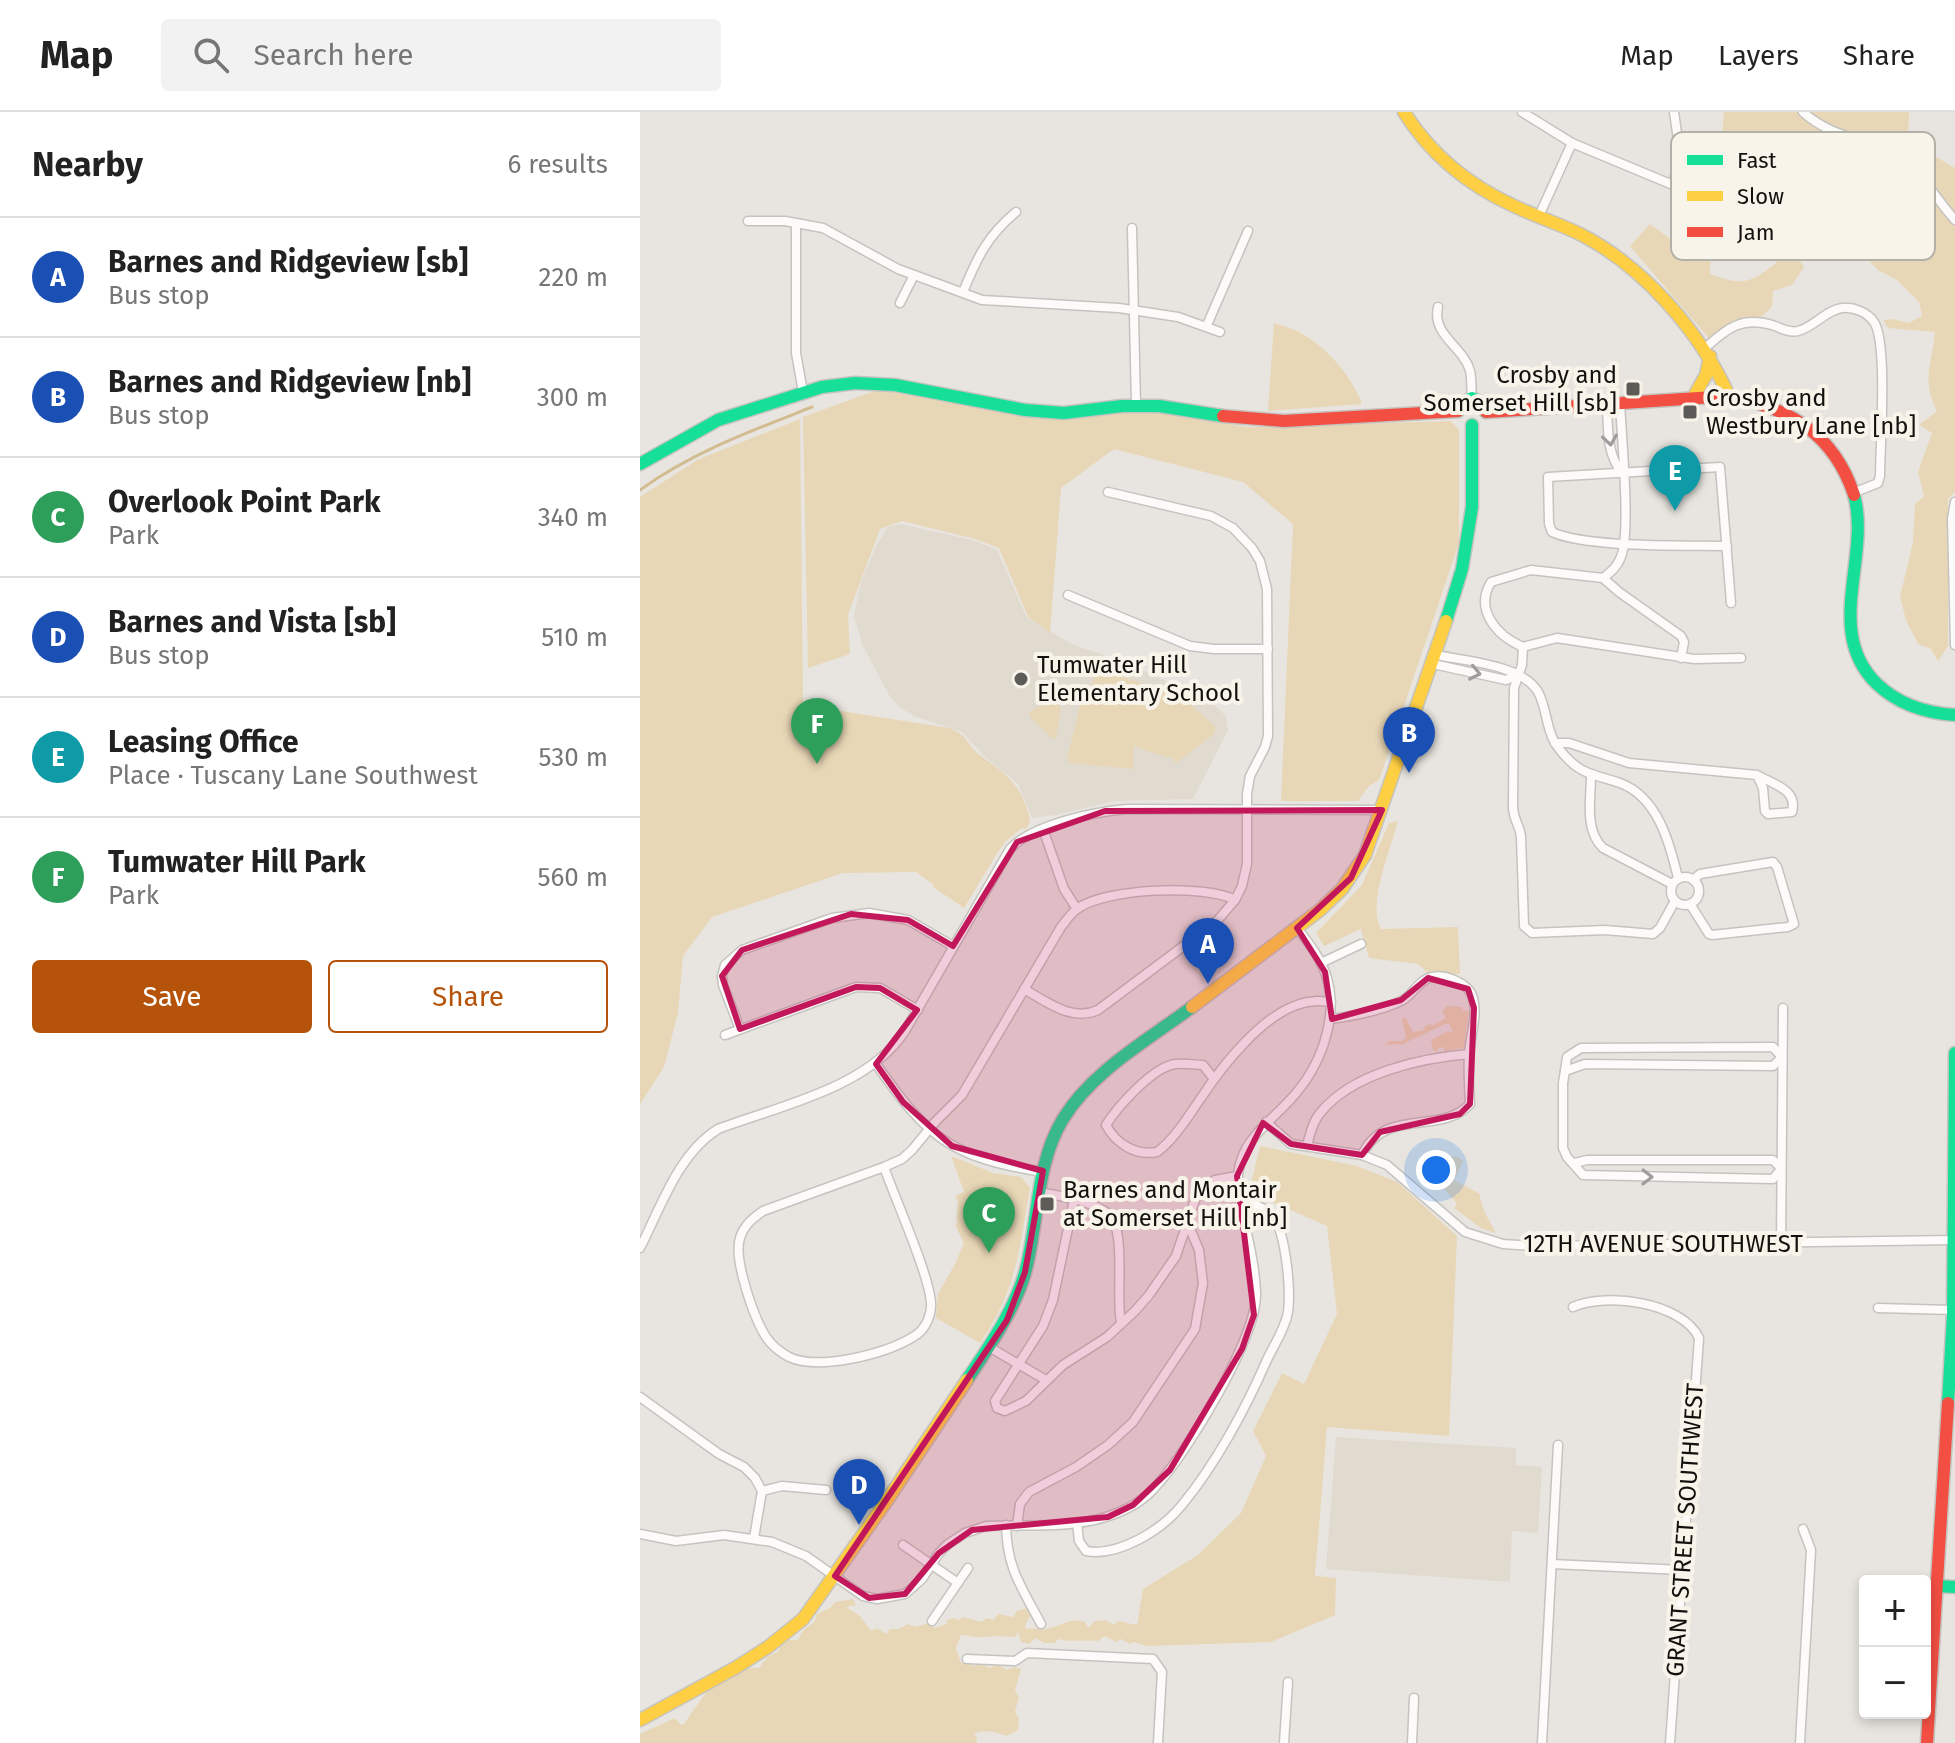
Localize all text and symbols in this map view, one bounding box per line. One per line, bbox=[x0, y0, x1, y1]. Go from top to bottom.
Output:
search box bbox=[161, 19, 721, 91]
text: Map bbox=[40, 32, 113, 78]
icon: search bbox=[189, 33, 233, 77]
text: Search here bbox=[253, 37, 414, 73]
text: Map bbox=[1620, 39, 1674, 72]
text: Layers bbox=[1718, 39, 1799, 72]
text: Share bbox=[1843, 39, 1915, 72]
legend bbox=[1671, 132, 1935, 260]
text: Nearby bbox=[32, 144, 143, 185]
text: Fast bbox=[1737, 147, 1777, 174]
text: 6 results bbox=[507, 149, 608, 180]
text: Slow bbox=[1737, 183, 1784, 210]
text: Jam bbox=[1737, 219, 1775, 246]
text: Barnes and Ridgeview [sb] bbox=[108, 244, 468, 280]
text: A bbox=[50, 262, 66, 293]
text: 220 m bbox=[539, 262, 608, 293]
text: Bus stop bbox=[108, 280, 210, 311]
place label: Crosby and Somerset Hill [sb] bbox=[1424, 361, 1617, 417]
text: Barnes and Ridgeview [nb] bbox=[108, 364, 471, 400]
marker: Crosby and Somerset Hill [sb] bbox=[1624, 380, 1642, 398]
text: B bbox=[50, 382, 66, 413]
text: 300 m bbox=[537, 382, 608, 413]
place label: Crosby and Westbury Lane [nb] bbox=[1706, 384, 1916, 440]
text: Bus stop bbox=[108, 400, 210, 431]
marker: Crosby and Westbury Lane [nb] bbox=[1681, 403, 1699, 421]
one-way arrow bbox=[1601, 433, 1618, 447]
pin: E bbox=[1649, 445, 1701, 511]
text: Overlook Point Park bbox=[108, 484, 381, 520]
text: C bbox=[51, 502, 65, 533]
text: 340 m bbox=[538, 502, 608, 533]
text: Park bbox=[108, 520, 159, 551]
text: Barnes and Vista [sb] bbox=[108, 604, 396, 640]
text: D bbox=[50, 622, 66, 653]
text: 510 m bbox=[541, 622, 608, 653]
text: Bus stop bbox=[108, 640, 210, 671]
place label: Tumwater Hill Elementary School bbox=[1037, 651, 1240, 707]
one-way arrow bbox=[1467, 664, 1481, 681]
marker: Tumwater Hill Elementary School bbox=[1012, 670, 1030, 688]
pin: F bbox=[791, 698, 843, 764]
pin: B bbox=[1383, 707, 1435, 773]
text: Leasing Office bbox=[108, 724, 299, 760]
text: E bbox=[51, 742, 65, 773]
text: 530 m bbox=[539, 742, 608, 773]
text: Place · Tuscany Lane Southwest bbox=[108, 760, 478, 791]
text: Tumwater Hill Park bbox=[108, 844, 366, 880]
text: F bbox=[52, 862, 64, 893]
text: 560 m bbox=[537, 862, 608, 893]
text: Park bbox=[108, 880, 159, 911]
pin: A bbox=[1182, 918, 1234, 984]
button: Save bbox=[32, 960, 312, 1033]
button: Share bbox=[328, 960, 608, 1033]
your location bbox=[1416, 1150, 1456, 1190]
one-way arrow bbox=[1641, 1168, 1654, 1186]
place label: Barnes and Montair at Somerset Hill [nb] bbox=[1063, 1176, 1287, 1232]
pin: C bbox=[963, 1187, 1015, 1253]
marker: Barnes and Montair at Somerset Hill [nb] bbox=[1038, 1195, 1056, 1213]
street label: 12TH AVENUE SOUTHWEST bbox=[1523, 1230, 1803, 1258]
street label: GRANT STREET SOUTHWEST bbox=[1661, 1382, 1709, 1678]
pin: D bbox=[833, 1459, 885, 1525]
map controls bbox=[1859, 1575, 1931, 1719]
button: + bbox=[1859, 1575, 1931, 1647]
button: − bbox=[1859, 1647, 1931, 1719]

